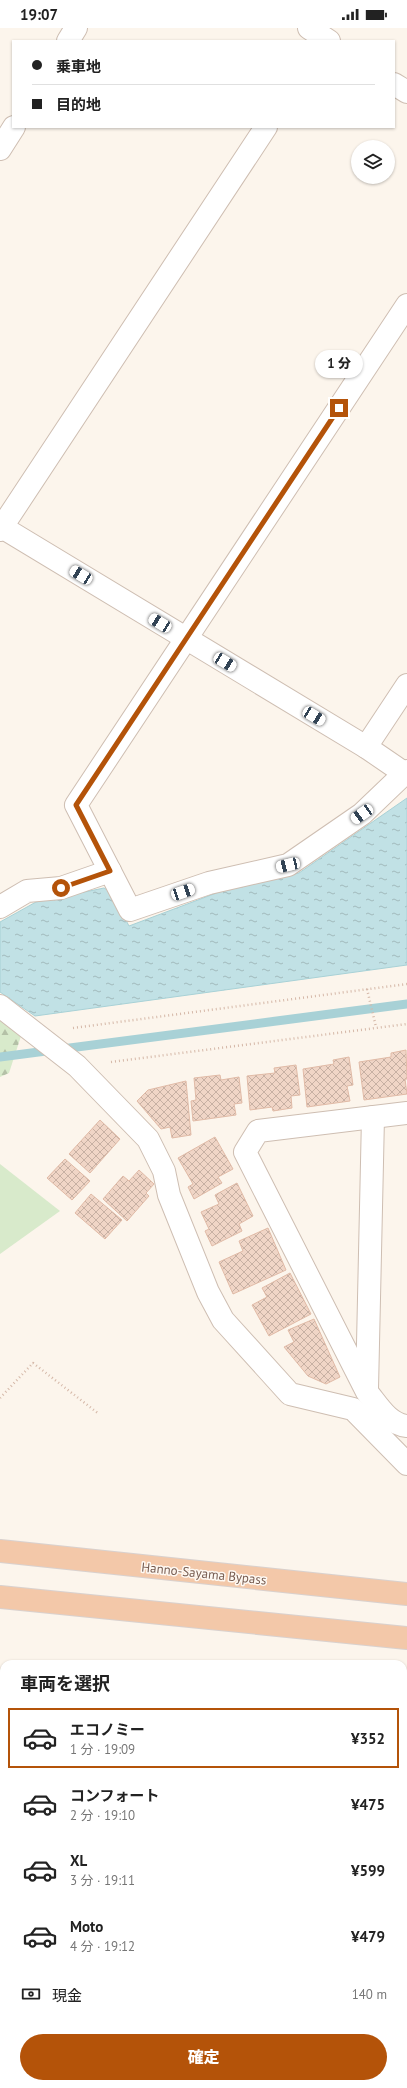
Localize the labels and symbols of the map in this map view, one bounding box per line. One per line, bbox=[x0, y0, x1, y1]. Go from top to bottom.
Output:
callout: 1 分 bbox=[315, 350, 363, 378]
route end bbox=[330, 399, 348, 417]
car bbox=[68, 564, 94, 586]
car bbox=[147, 612, 173, 634]
car bbox=[212, 651, 238, 673]
car bbox=[301, 705, 327, 727]
car bbox=[349, 802, 375, 826]
car bbox=[275, 856, 301, 874]
route start bbox=[52, 879, 70, 897]
car bbox=[170, 882, 196, 902]
street label: Hanno-Sayama Bypass bbox=[141, 1558, 267, 1589]

